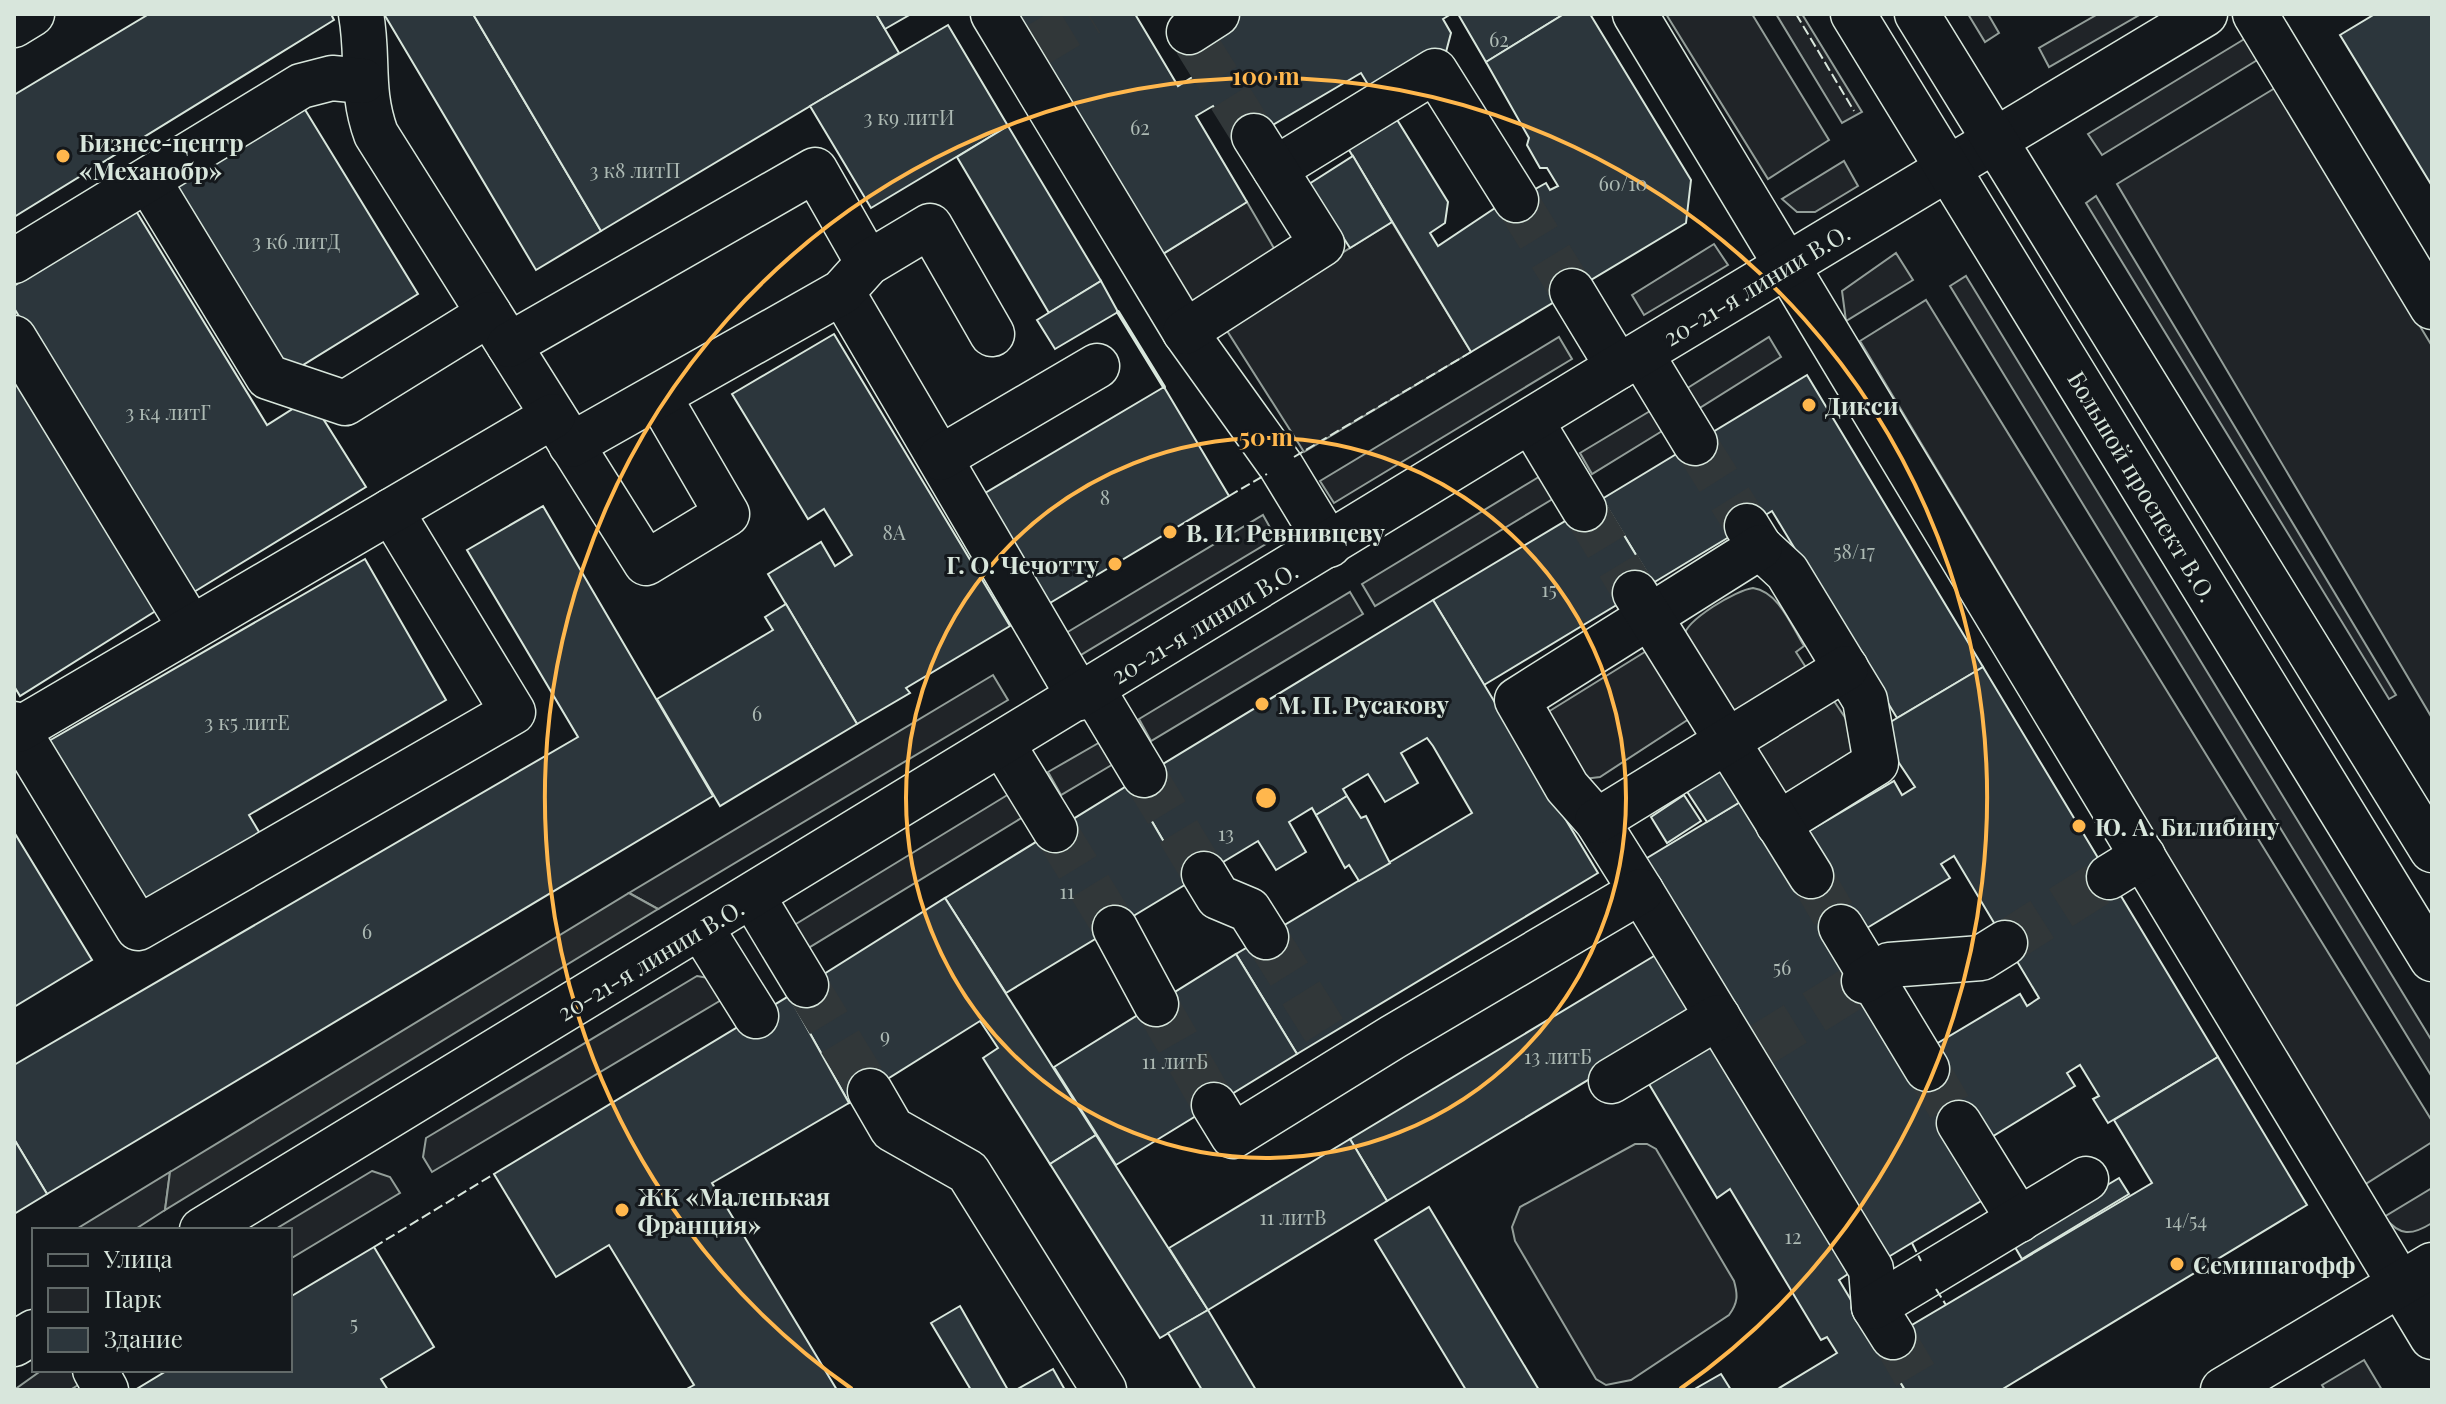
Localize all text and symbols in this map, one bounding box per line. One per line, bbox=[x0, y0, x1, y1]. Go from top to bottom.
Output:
house number: 62 bbox=[1489, 25, 1509, 52]
text: 100 m bbox=[1232, 59, 1300, 91]
house number: 3 к9 литИ bbox=[864, 103, 955, 130]
house number: 62 bbox=[1130, 113, 1150, 140]
place label: Бизнес-центр «Механобр» bbox=[79, 126, 244, 186]
marker: Бизнес-центр «Механобр» bbox=[54, 147, 72, 165]
house number: 3 к8 литП bbox=[590, 156, 680, 183]
house number: 60/10 bbox=[1598, 169, 1648, 196]
street label: 20-21-я линии В.О. bbox=[1657, 216, 1855, 352]
house number: 3 к6 литД bbox=[252, 227, 341, 254]
street label: Большой проспект В.О. bbox=[2061, 365, 2225, 607]
place label: Дикси bbox=[1825, 389, 1899, 421]
marker: Дикси bbox=[1800, 396, 1818, 414]
house number: 3 к4 литГ bbox=[125, 398, 211, 425]
text: 50 m bbox=[1239, 420, 1293, 452]
house number: 8 bbox=[1100, 483, 1110, 510]
place label: В. И. Ревнивцеву bbox=[1186, 516, 1385, 548]
house number: 8А bbox=[883, 518, 906, 545]
marker: В. И. Ревнивцеву bbox=[1161, 523, 1179, 541]
house number: 58/17 bbox=[1833, 537, 1875, 564]
place label: Г. О. Чечотту bbox=[946, 548, 1100, 580]
street label: 20-21-я линии В.О. bbox=[1105, 554, 1303, 690]
marker: Г. О. Чечотту bbox=[1106, 555, 1124, 573]
house number: 15 bbox=[1541, 575, 1557, 602]
place label: М. П. Русакову bbox=[1278, 688, 1450, 720]
marker: М. П. Русакову bbox=[1253, 695, 1271, 713]
house number: 6 bbox=[752, 699, 762, 726]
house number: 3 к5 литЕ bbox=[204, 708, 290, 735]
centre of rings bbox=[1252, 784, 1280, 812]
place label: Ю. А. Билибину bbox=[2095, 810, 2280, 842]
marker: Ю. А. Билибину bbox=[2070, 817, 2088, 835]
house number: 13 bbox=[1218, 819, 1234, 846]
house number: 11 bbox=[1060, 877, 1074, 904]
street label: 20-21-я линии В.О. bbox=[551, 891, 749, 1027]
house number: 6 bbox=[362, 917, 372, 944]
house number: 56 bbox=[1773, 953, 1791, 980]
house number: 9 bbox=[880, 1021, 890, 1048]
house number: 13 литБ bbox=[1524, 1042, 1592, 1069]
house number: 11 литБ bbox=[1142, 1047, 1208, 1074]
place label: ЖК «Маленькая Франция» bbox=[637, 1180, 830, 1240]
marker: ЖК «Маленькая Франция» bbox=[613, 1201, 631, 1219]
house number: 11 литВ bbox=[1259, 1203, 1327, 1230]
house number: 14/54 bbox=[2165, 1206, 2207, 1233]
house number: 12 bbox=[1785, 1222, 1801, 1249]
legend bbox=[32, 1228, 292, 1372]
text: Улица bbox=[103, 1242, 173, 1274]
place label: Семишагофф bbox=[2193, 1248, 2355, 1280]
marker: Семишагофф bbox=[2168, 1255, 2186, 1273]
text: Парк bbox=[104, 1282, 162, 1314]
house number: 5 bbox=[350, 1309, 358, 1336]
text: Здание bbox=[104, 1322, 183, 1354]

